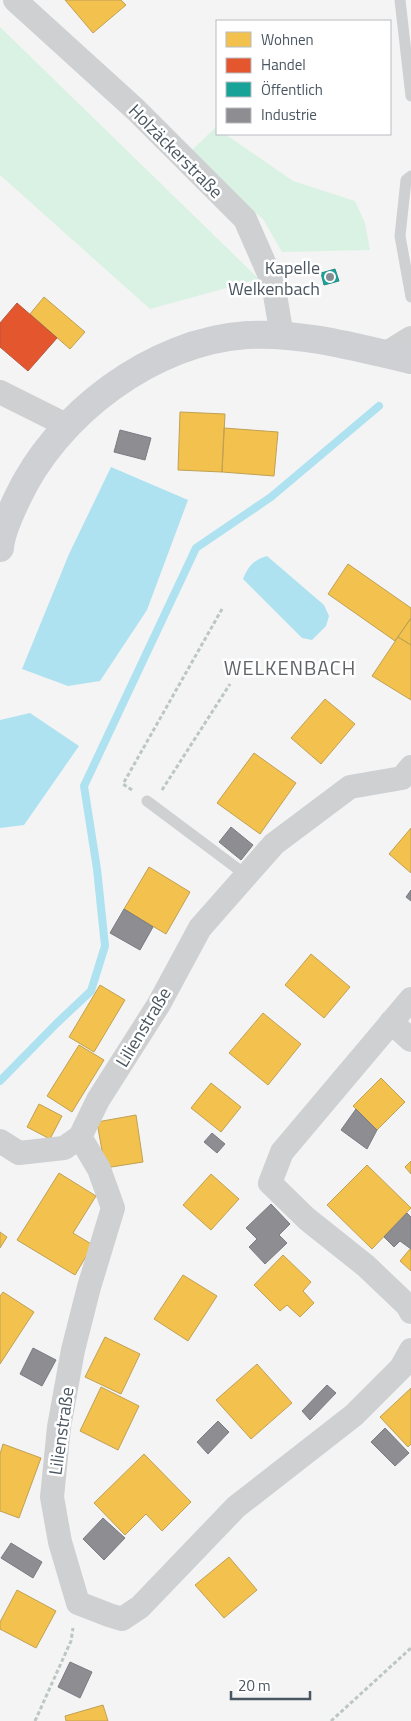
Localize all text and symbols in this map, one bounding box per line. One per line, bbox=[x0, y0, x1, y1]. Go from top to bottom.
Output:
legend bbox=[216, 20, 391, 135]
text: Wohnen bbox=[261, 28, 314, 51]
text: Handel bbox=[261, 53, 306, 76]
text: Öffentlich bbox=[261, 78, 323, 101]
street label: Holzäckerstraße bbox=[123, 98, 229, 204]
text: Industrie bbox=[261, 103, 317, 126]
place label: Kapelle Welkenbach bbox=[228, 254, 320, 302]
marker: Kapelle Welkenbach bbox=[324, 271, 336, 283]
district label: WELKENBACH bbox=[224, 652, 356, 683]
street label: Lilienstraße bbox=[109, 982, 177, 1072]
street label: Lilienstraße bbox=[41, 1385, 81, 1477]
scale bar bbox=[231, 1668, 310, 1700]
text: 20 m bbox=[238, 1674, 271, 1697]

